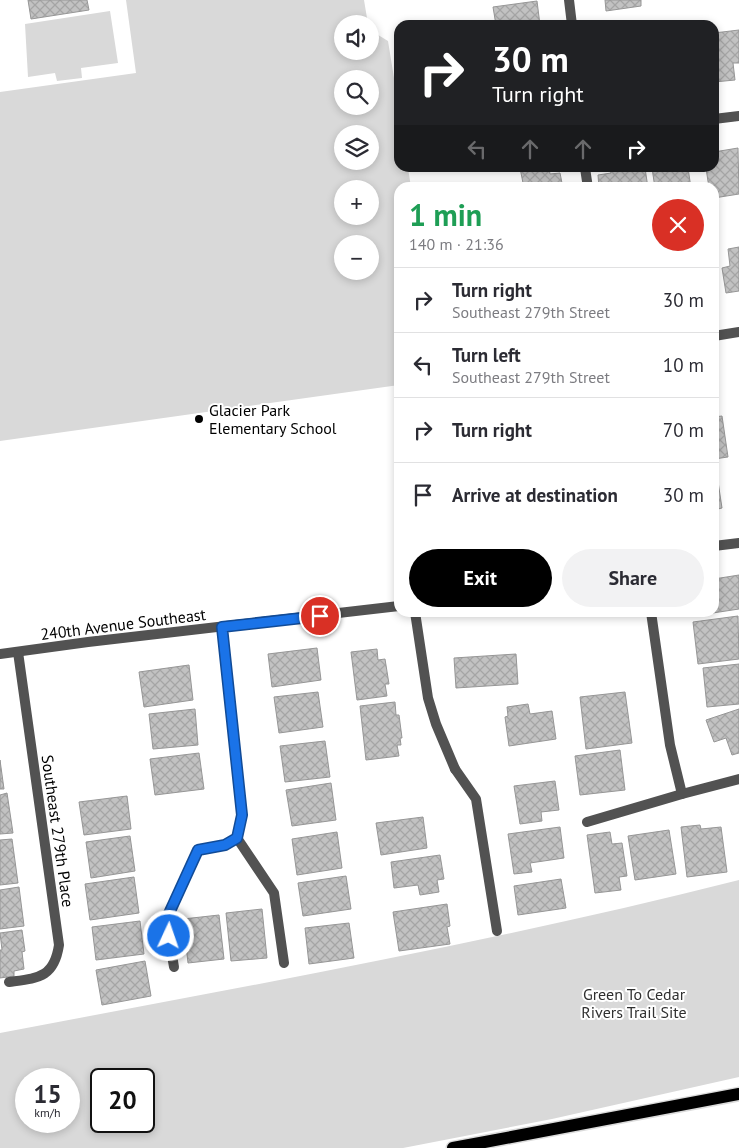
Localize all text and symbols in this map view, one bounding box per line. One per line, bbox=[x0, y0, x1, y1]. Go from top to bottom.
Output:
map controls bbox=[334, 15, 379, 280]
button: sound bbox=[334, 15, 379, 60]
text: 30 m bbox=[492, 36, 569, 82]
icon: right bbox=[409, 40, 474, 105]
button: search bbox=[334, 70, 379, 115]
text: Turn right bbox=[492, 80, 584, 108]
button: layers bbox=[334, 125, 379, 170]
icon: left bbox=[463, 135, 491, 163]
icon: ahead bbox=[516, 135, 544, 163]
icon: ahead bbox=[569, 135, 597, 163]
icon: right bbox=[622, 135, 650, 163]
button: + bbox=[334, 180, 379, 225]
text: 1 min bbox=[409, 195, 482, 234]
button: close bbox=[652, 199, 704, 251]
text: 140 m · 21:36 bbox=[409, 234, 504, 254]
button: − bbox=[334, 235, 379, 280]
text: Turn right bbox=[452, 278, 532, 302]
icon: right bbox=[409, 286, 437, 314]
text: 30 m bbox=[663, 288, 704, 312]
text: Southeast 279th Street bbox=[452, 302, 610, 322]
text: Turn left bbox=[452, 343, 521, 367]
icon: left bbox=[409, 351, 437, 379]
text: 10 m bbox=[663, 353, 704, 377]
text: Southeast 279th Street bbox=[452, 367, 610, 387]
place label: Glacier Park Elementary School bbox=[209, 400, 337, 438]
marker: Glacier Park Elementary School bbox=[193, 413, 205, 425]
icon: right bbox=[409, 416, 437, 444]
text: Turn right bbox=[452, 418, 532, 442]
text: 70 m bbox=[663, 418, 704, 442]
icon: arrive bbox=[409, 481, 437, 509]
text: Arrive at destination bbox=[452, 483, 618, 507]
text: 30 m bbox=[663, 483, 704, 507]
button: Exit bbox=[409, 549, 552, 607]
button: Share bbox=[562, 549, 704, 607]
pin bbox=[299, 595, 341, 637]
icon: arrive bbox=[306, 602, 334, 630]
street label: 240th Avenue Southeast bbox=[39, 604, 207, 644]
street label: Southeast 279th Place bbox=[37, 754, 79, 908]
position arrow bbox=[142, 909, 194, 961]
park label: Green To Cedar Rivers Trail Site bbox=[581, 984, 687, 1022]
speed limit sign: 20 bbox=[90, 1068, 155, 1133]
text: 15 bbox=[33, 1078, 62, 1110]
text: km/h bbox=[34, 1105, 61, 1120]

